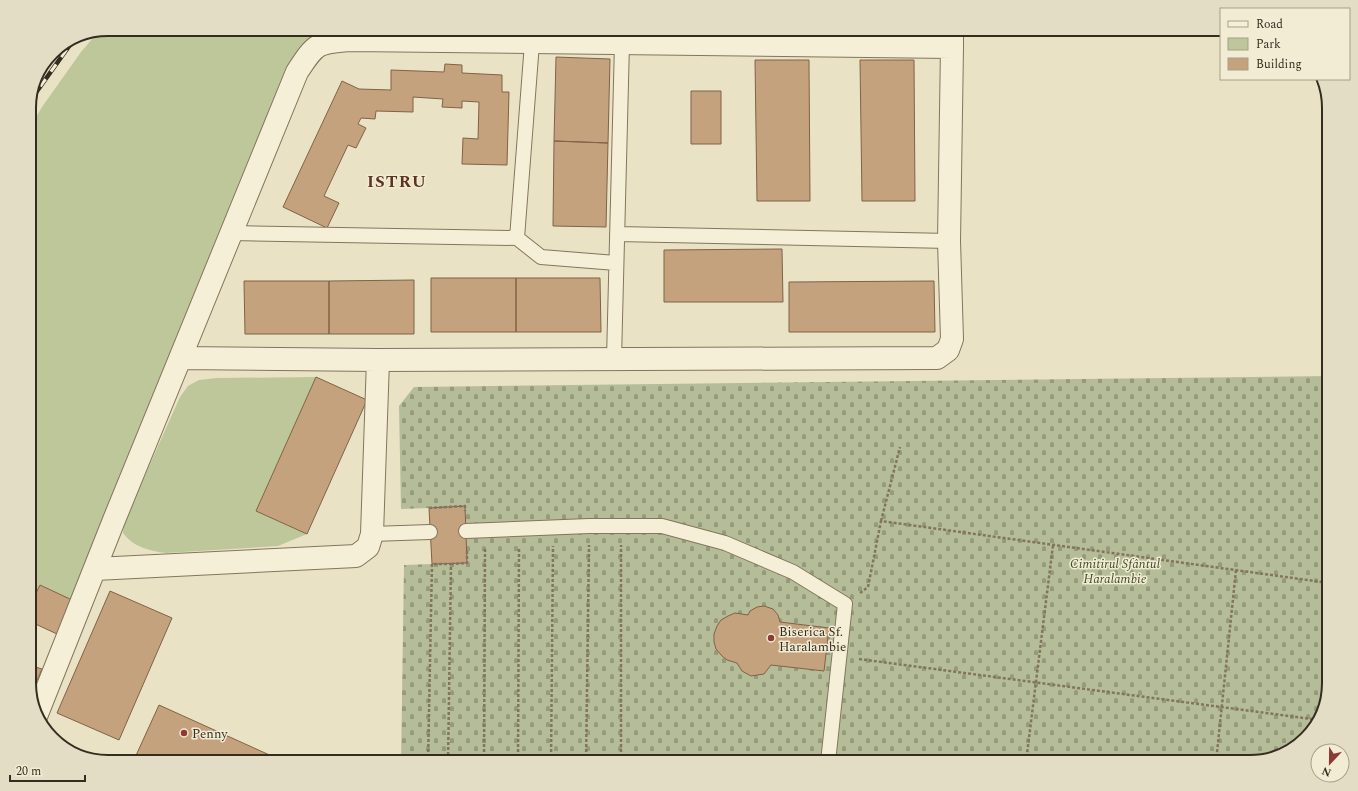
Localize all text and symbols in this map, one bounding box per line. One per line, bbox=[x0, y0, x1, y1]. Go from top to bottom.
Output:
legend bbox=[1220, 8, 1350, 80]
text: Road bbox=[1256, 15, 1283, 34]
text: Park bbox=[1256, 35, 1281, 54]
text: Building bbox=[1256, 55, 1302, 74]
district label: ISTRU bbox=[367, 169, 427, 195]
park label: Cimitirul Sfântul Haralambie bbox=[1070, 554, 1161, 589]
place label: Biserica Sf. Haralambie bbox=[779, 622, 846, 657]
marker: Biserica Sf. Haralambie bbox=[766, 633, 776, 643]
place label: Penny bbox=[192, 724, 228, 744]
marker: Penny bbox=[179, 728, 189, 738]
north arrow bbox=[1310, 743, 1350, 783]
scale bar bbox=[10, 757, 85, 783]
text: 20 m bbox=[16, 762, 41, 781]
text: N bbox=[1319, 762, 1334, 781]

